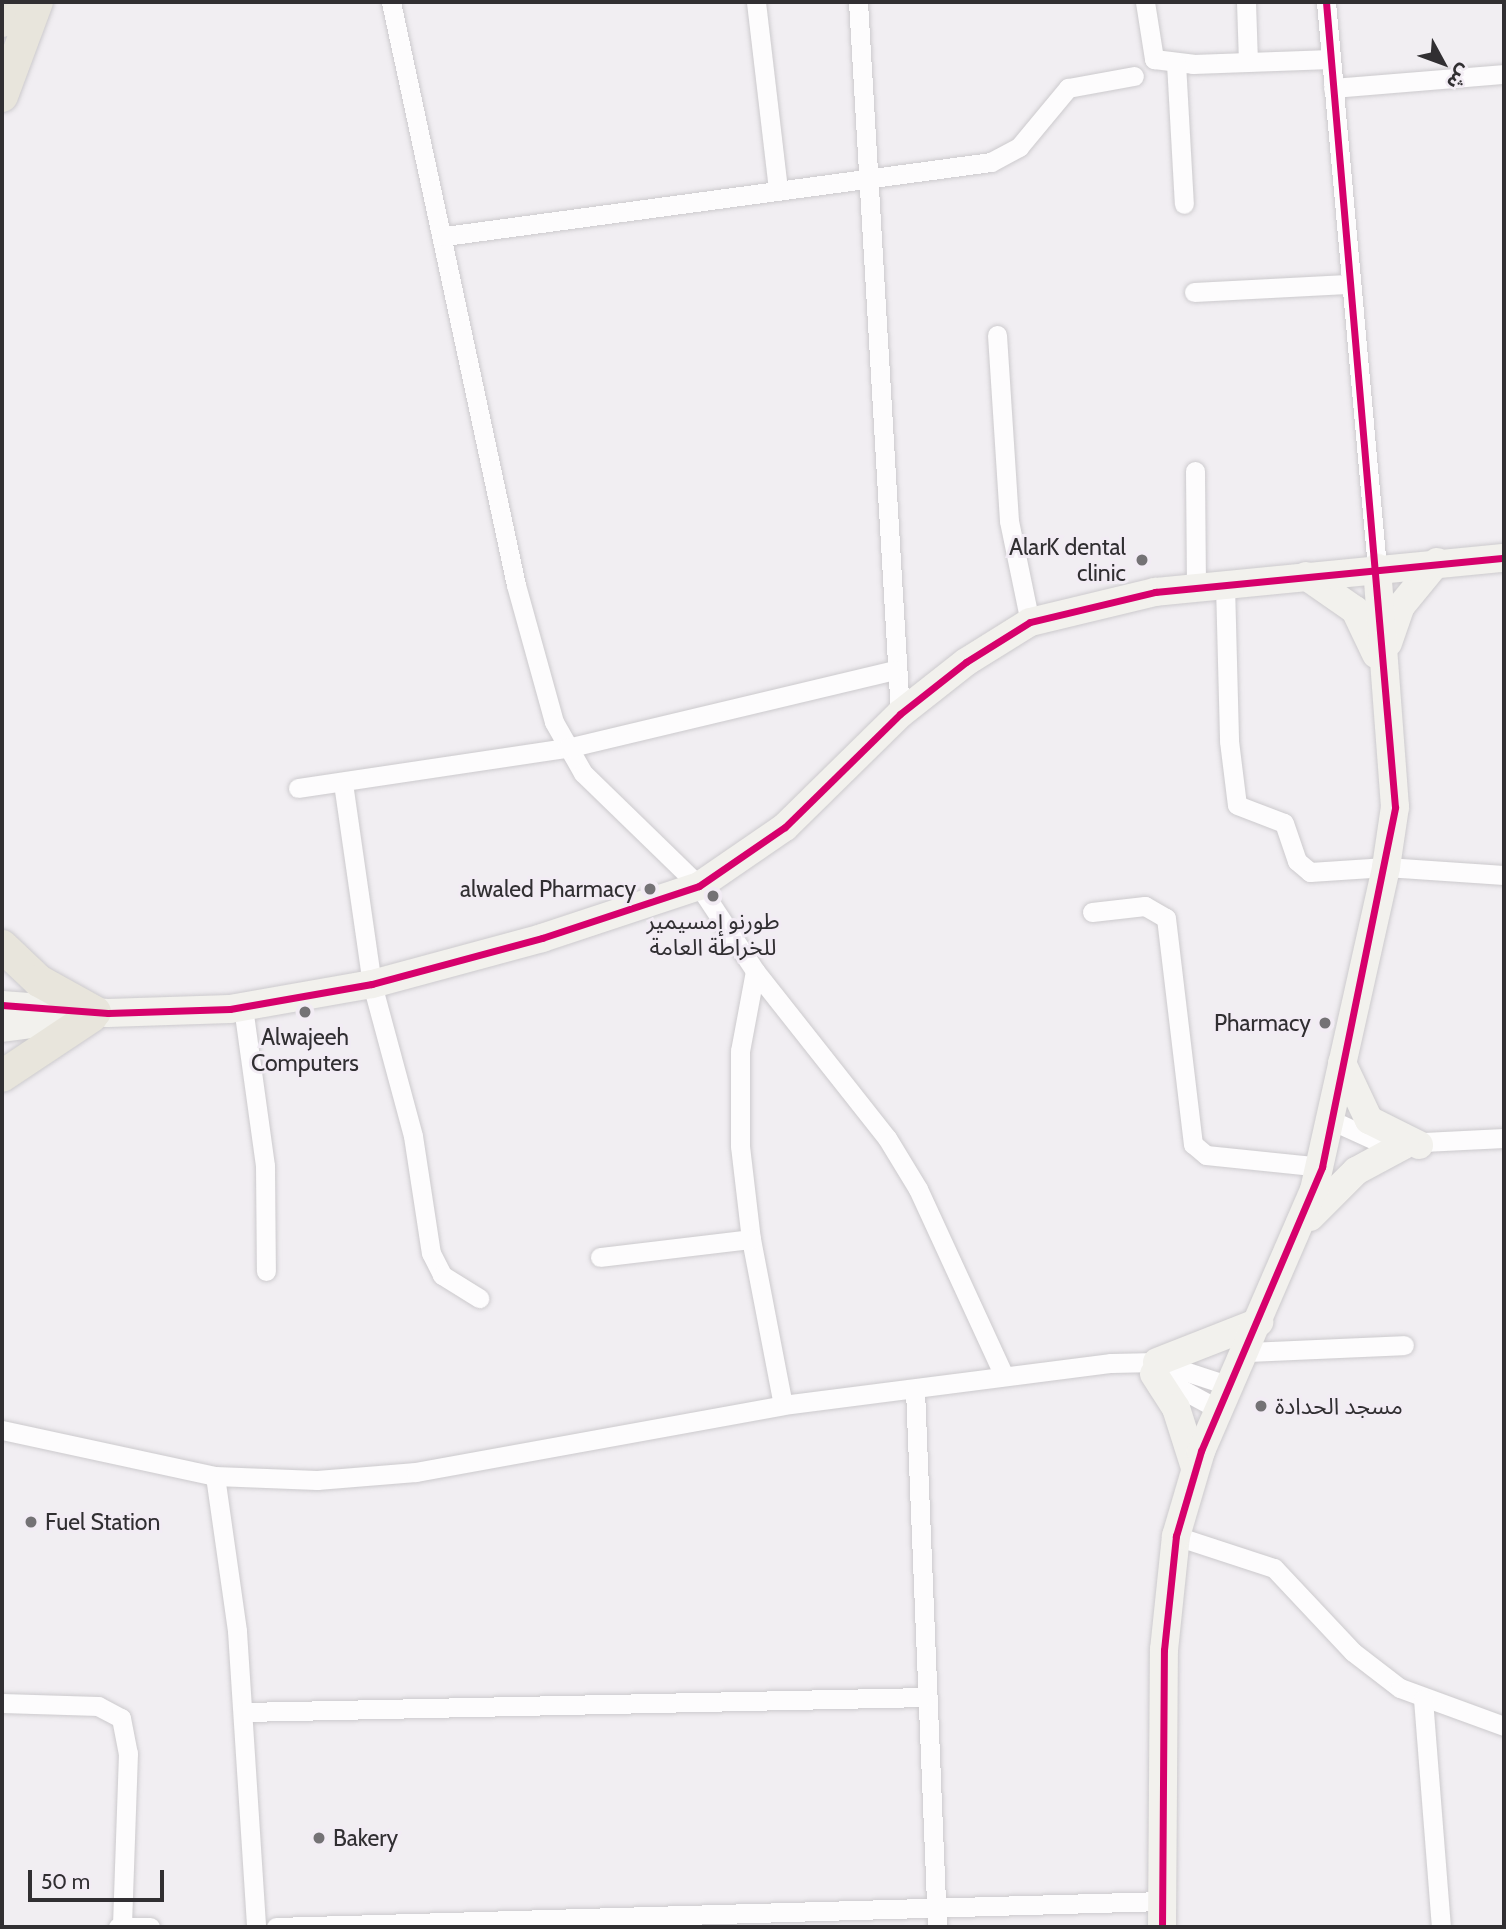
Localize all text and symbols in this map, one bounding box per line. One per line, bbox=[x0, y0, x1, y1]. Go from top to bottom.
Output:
north arrow bbox=[1408, 28, 1478, 98]
text: ش bbox=[1442, 60, 1476, 94]
place label: AlarK dental clinic bbox=[1009, 533, 1126, 587]
marker: AlarK dental clinic bbox=[1132, 550, 1152, 570]
place label: alwaled Pharmacy bbox=[460, 875, 636, 903]
marker: alwaled Pharmacy bbox=[642, 881, 658, 897]
marker: طورنو إمسيمير للخراطة العامة bbox=[705, 888, 721, 904]
place label: طورنو إمسيمير للخراطة العامة bbox=[647, 907, 779, 961]
marker: Alwajeeh Computers bbox=[297, 1004, 313, 1020]
place label: Pharmacy bbox=[1214, 1009, 1311, 1037]
marker: Pharmacy bbox=[1317, 1015, 1333, 1031]
place label: Alwajeeh Computers bbox=[251, 1023, 359, 1077]
place label: مسجد الحدادة bbox=[1275, 1392, 1403, 1420]
marker: مسجد الحدادة bbox=[1253, 1398, 1269, 1414]
place label: Fuel Station bbox=[45, 1508, 160, 1536]
marker: Fuel Station bbox=[23, 1514, 39, 1530]
place label: Bakery bbox=[333, 1824, 398, 1852]
marker: Bakery bbox=[311, 1830, 327, 1846]
scale bar bbox=[32, 1856, 168, 1900]
text: 50 m bbox=[41, 1869, 90, 1894]

